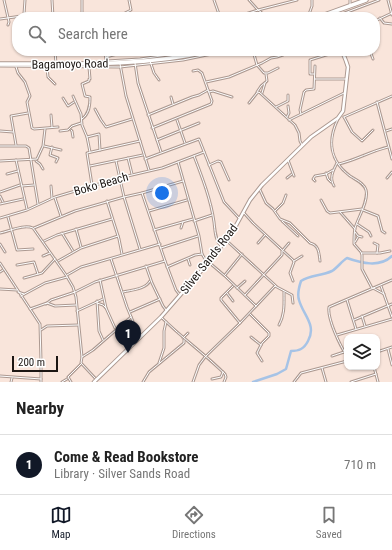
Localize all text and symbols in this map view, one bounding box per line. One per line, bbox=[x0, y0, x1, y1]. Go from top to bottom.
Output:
search box bbox=[12, 12, 380, 56]
icon: search bbox=[26, 23, 48, 45]
text: Search here bbox=[58, 25, 128, 43]
street label: Bagamoyo Road bbox=[32, 56, 109, 72]
street label: Boko Beach bbox=[72, 169, 130, 198]
your location bbox=[152, 183, 172, 203]
street label: Silver Sands Road bbox=[177, 221, 241, 297]
pin: 1 bbox=[115, 320, 141, 353]
map controls bbox=[344, 334, 380, 370]
button: layers bbox=[344, 334, 380, 370]
scale bar bbox=[12, 354, 58, 373]
text: 200 m bbox=[18, 356, 45, 369]
text: Nearby bbox=[16, 398, 64, 418]
text: Come & Read Bookstore bbox=[54, 448, 199, 466]
text: 1 bbox=[26, 457, 32, 472]
text: 710 m bbox=[344, 457, 376, 472]
text: Library · Silver Sands Road bbox=[54, 466, 190, 481]
tab: Map bbox=[50, 504, 72, 541]
tab: Directions bbox=[172, 504, 216, 541]
tab: Saved bbox=[316, 504, 342, 541]

